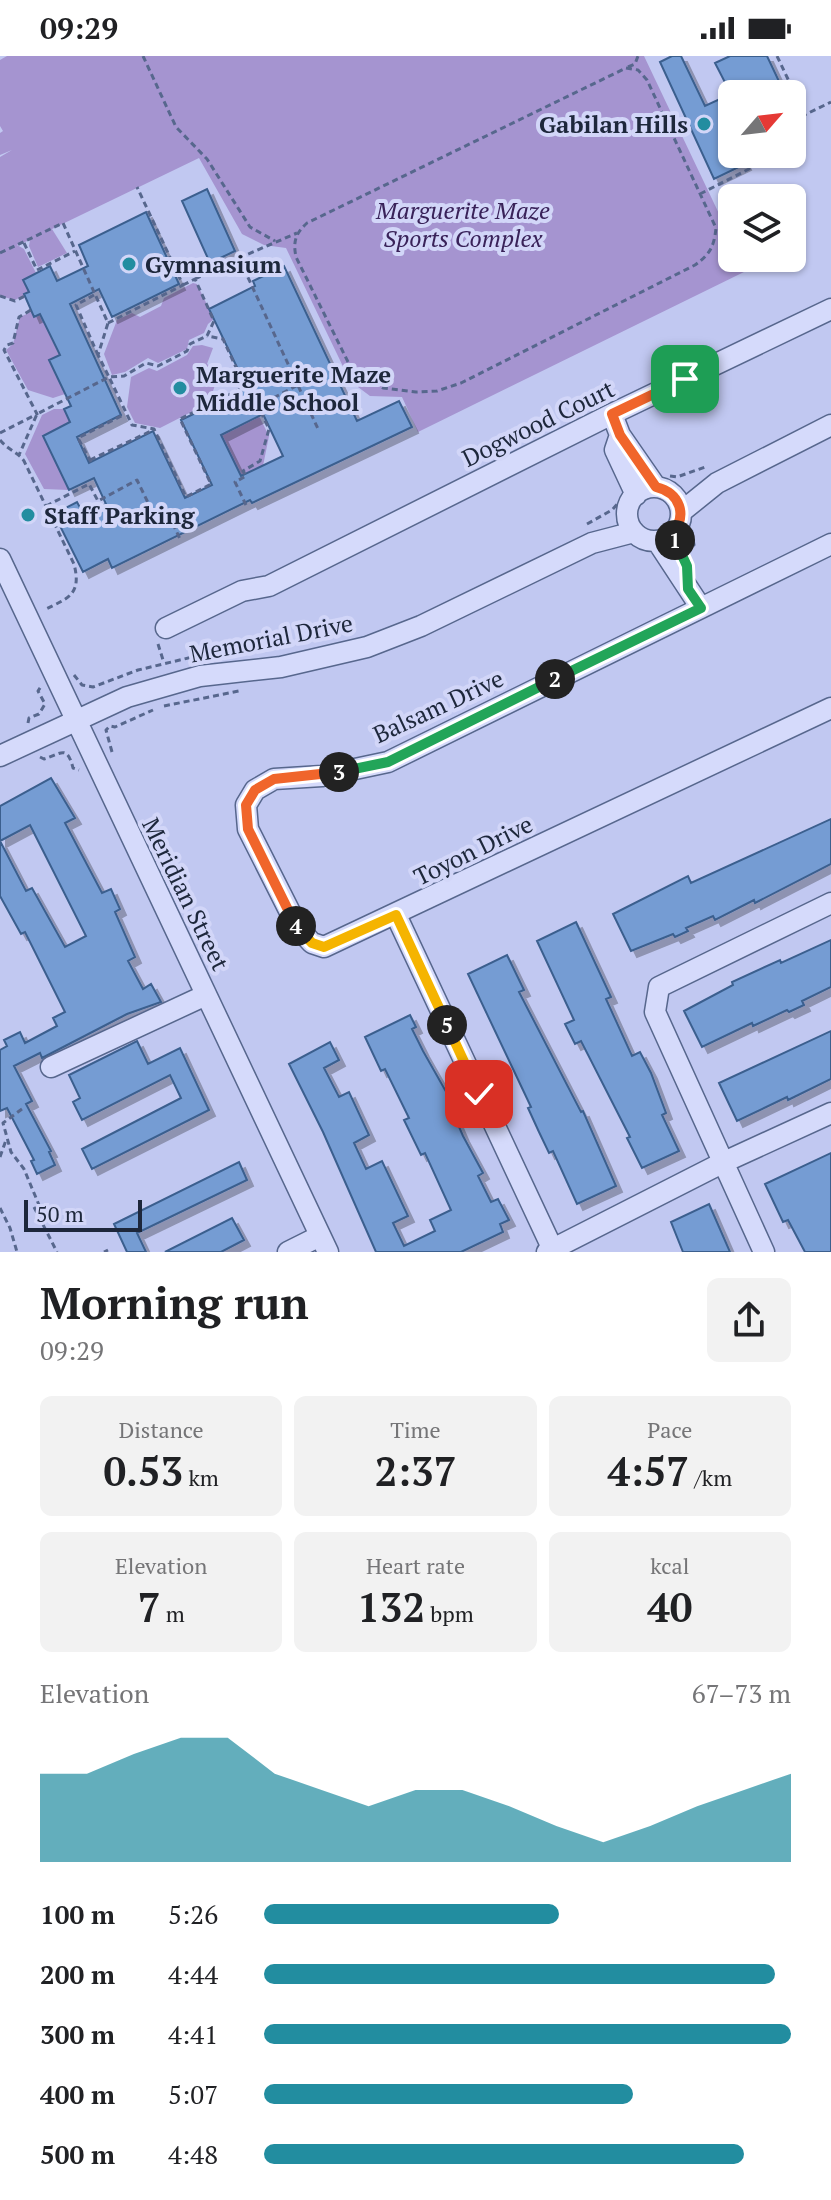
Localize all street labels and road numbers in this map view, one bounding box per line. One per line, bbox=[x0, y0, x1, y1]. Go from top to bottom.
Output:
street label: Dogwood Court bbox=[456, 372, 620, 474]
street label: Memorial Drive bbox=[187, 606, 355, 670]
street label: Balsam Drive bbox=[368, 662, 508, 750]
street label: Toyon Drive bbox=[408, 807, 538, 893]
street label: Meridian Street bbox=[135, 812, 237, 976]

